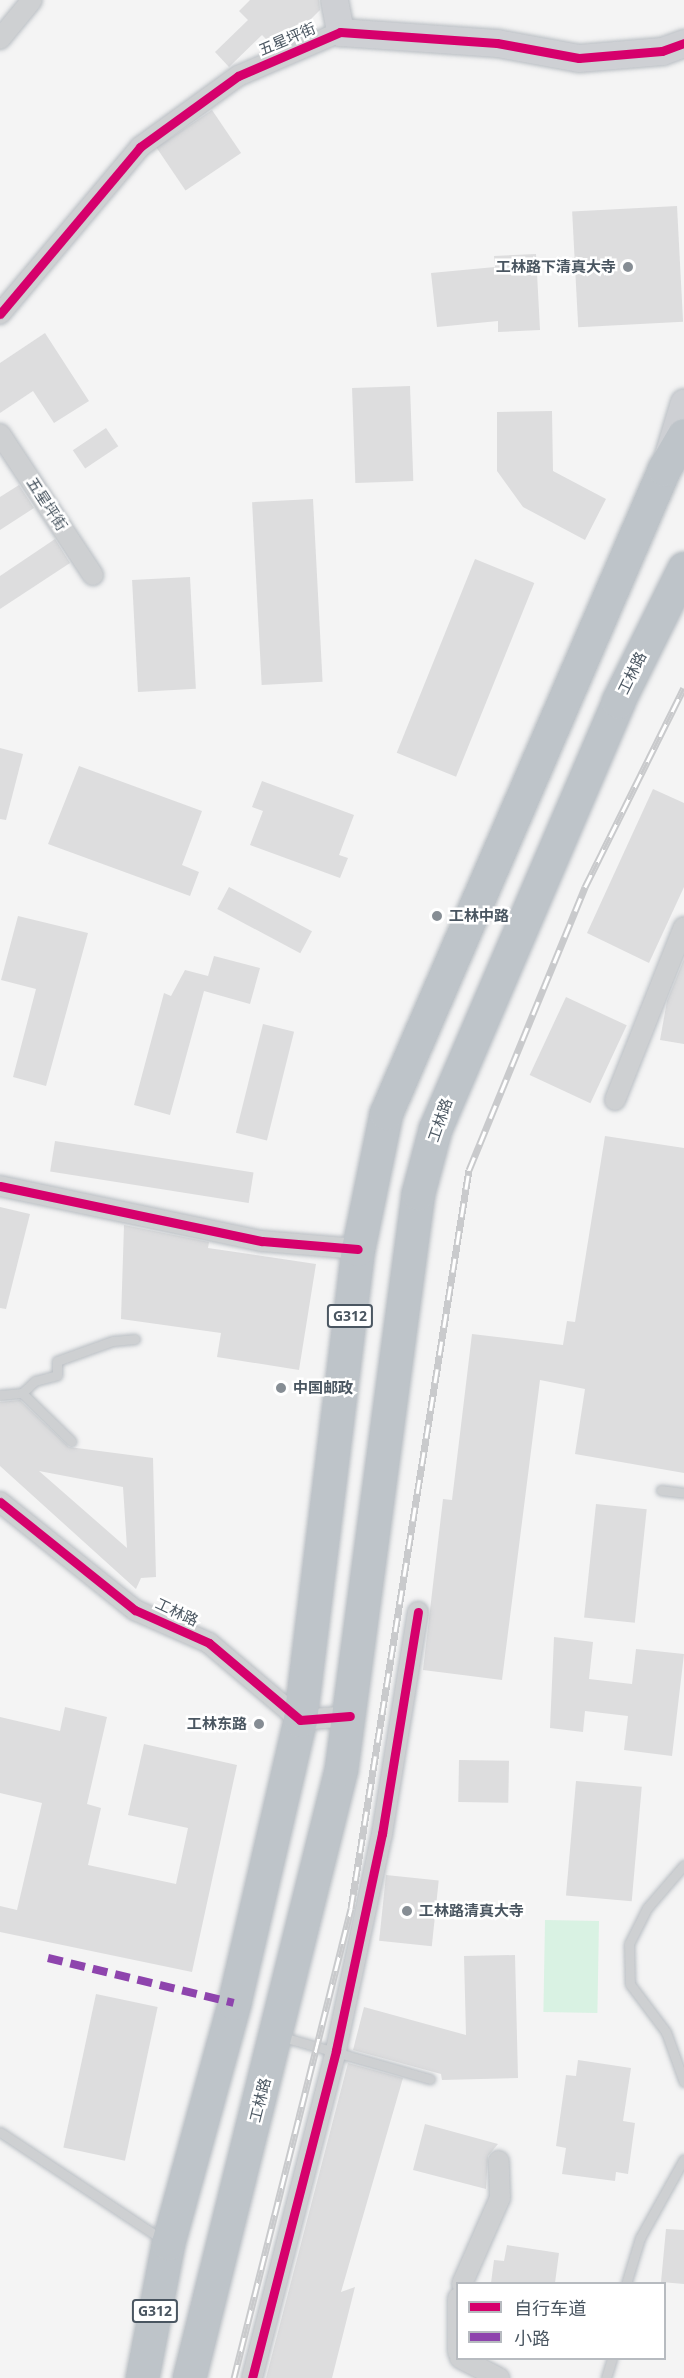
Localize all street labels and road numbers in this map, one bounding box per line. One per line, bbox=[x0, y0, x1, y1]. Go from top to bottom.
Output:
street label: 五星坪街 bbox=[256, 19, 318, 59]
street label: 五星坪街 bbox=[23, 474, 71, 534]
street label: 工林路 bbox=[614, 649, 650, 697]
street label: 工林路 bbox=[424, 1096, 456, 1144]
road number: G312 bbox=[326, 1305, 374, 1327]
street label: 工林路 bbox=[153, 1594, 201, 1630]
street label: 工林路 bbox=[246, 2076, 274, 2124]
road number: G312 bbox=[131, 2300, 179, 2322]

